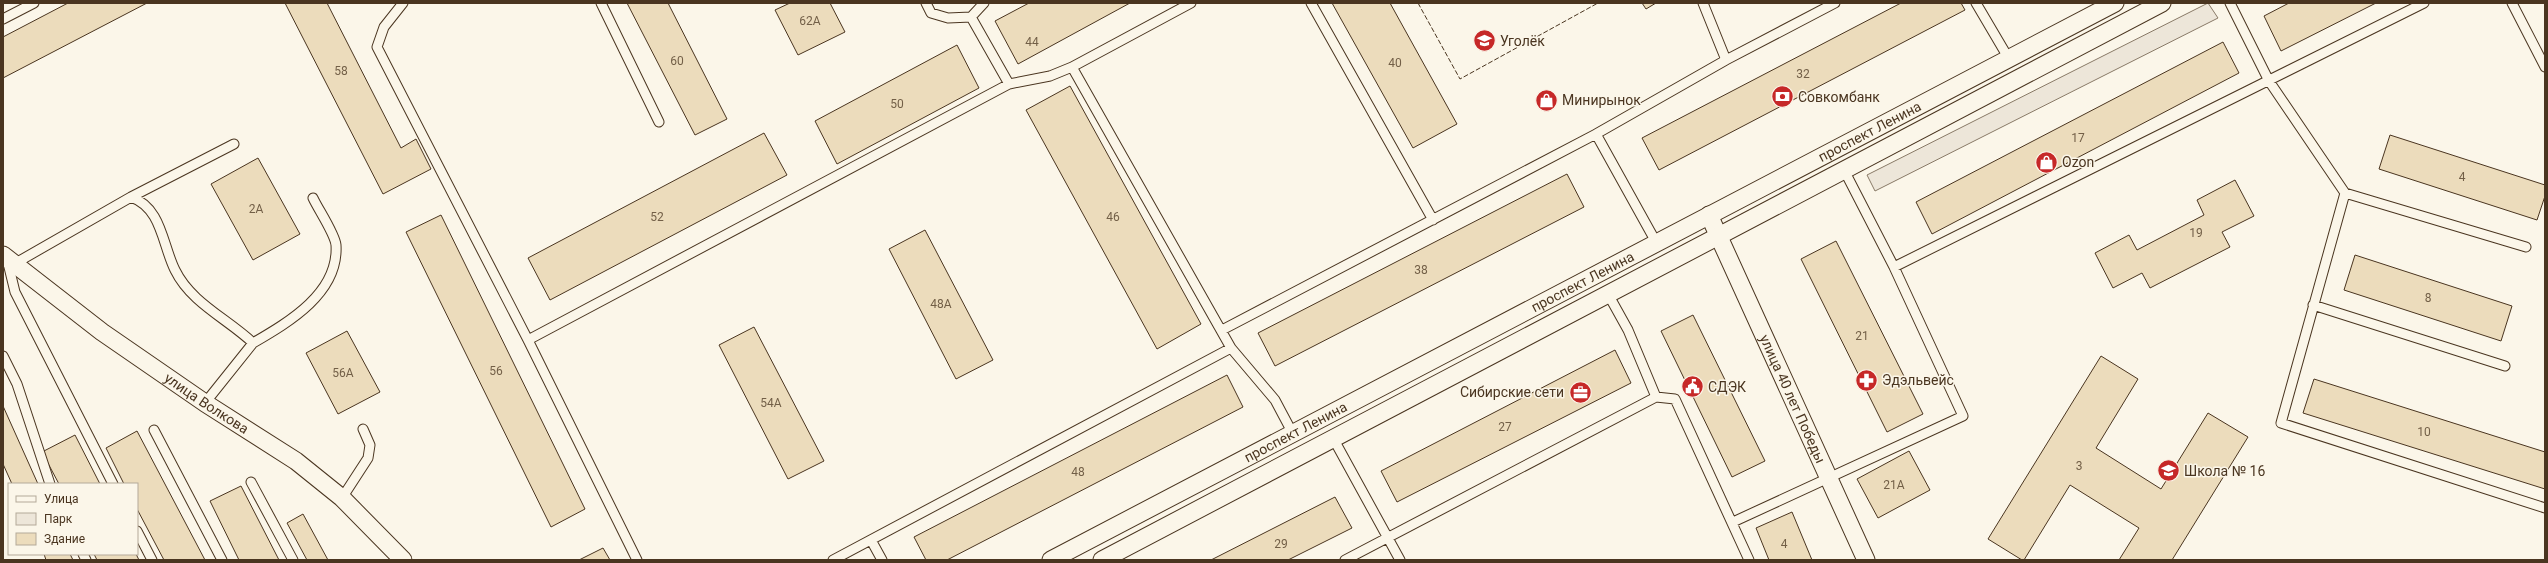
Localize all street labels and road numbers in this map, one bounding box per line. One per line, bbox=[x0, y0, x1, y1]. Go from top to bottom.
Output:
street label: проспект Ленина bbox=[1815, 98, 1924, 165]
street label: проспект Ленина bbox=[1528, 248, 1637, 315]
street label: улица 40 лет Победы bbox=[1757, 332, 1829, 466]
street label: улица Волкова bbox=[161, 370, 252, 437]
street label: проспект Ленина bbox=[1241, 399, 1350, 465]

